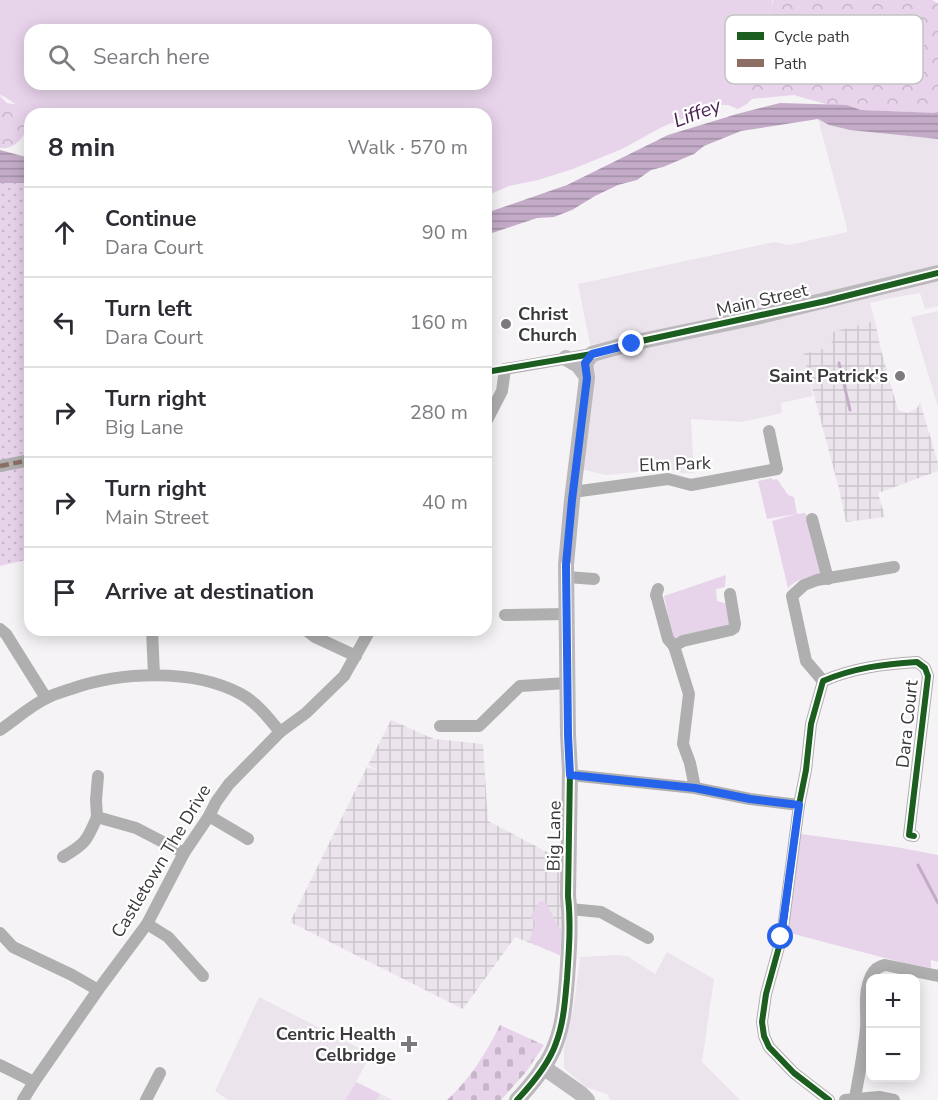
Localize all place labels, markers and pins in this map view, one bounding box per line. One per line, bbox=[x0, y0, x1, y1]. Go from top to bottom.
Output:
place label: Christ Church bbox=[518, 302, 577, 347]
marker: Christ Church bbox=[499, 317, 513, 331]
place label: Saint Patrick's bbox=[769, 364, 888, 388]
marker: Saint Patrick's bbox=[893, 369, 907, 383]
place label: Centric Health Celbridge bbox=[276, 1022, 396, 1067]
marker: Centric Health Celbridge bbox=[400, 1035, 418, 1053]

